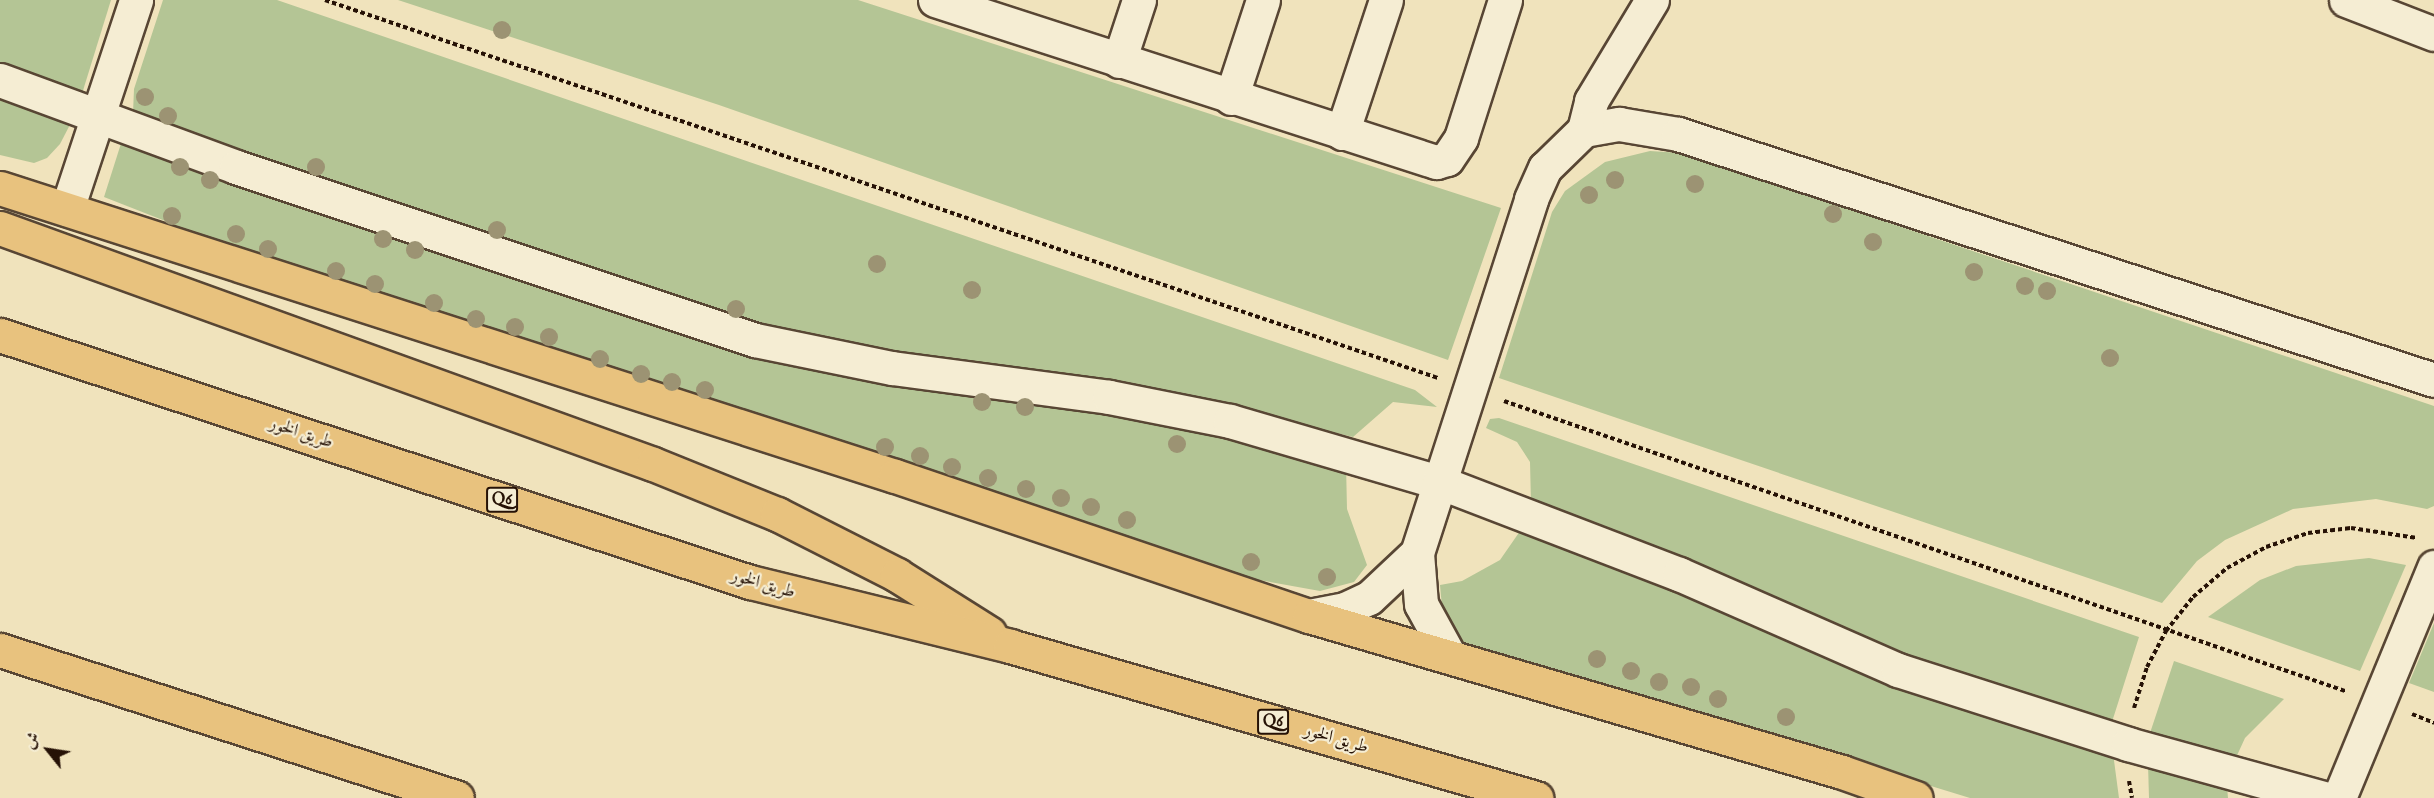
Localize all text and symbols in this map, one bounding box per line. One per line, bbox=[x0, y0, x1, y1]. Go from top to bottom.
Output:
street label: طريق الخور bbox=[267, 414, 335, 454]
road number: Q6 bbox=[486, 487, 518, 513]
street label: طريق الخور bbox=[729, 566, 797, 604]
road number: Q6 bbox=[1256, 709, 1290, 735]
north arrow bbox=[18, 720, 78, 780]
street label: طريق الخور bbox=[1302, 721, 1370, 759]
text: ش bbox=[20, 729, 45, 753]

